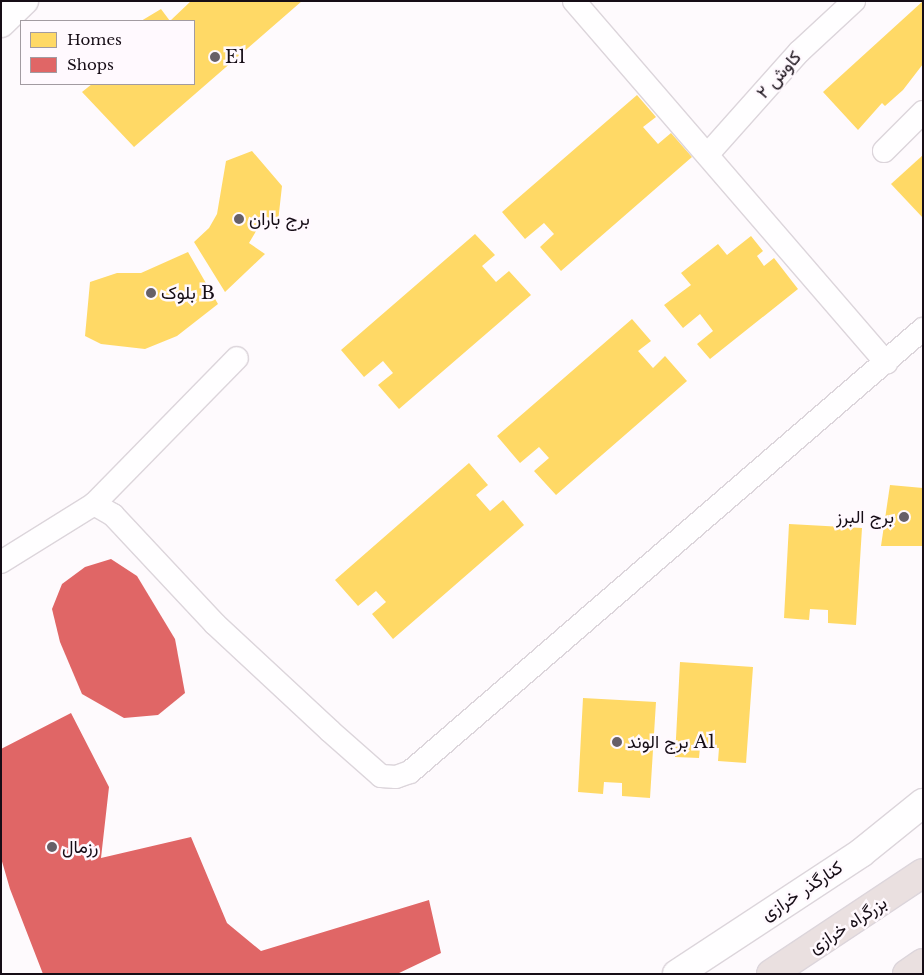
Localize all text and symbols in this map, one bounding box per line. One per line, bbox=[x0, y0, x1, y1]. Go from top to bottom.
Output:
legend bbox=[20, 20, 195, 85]
text: Homes bbox=[67, 30, 122, 49]
place label: E1 bbox=[225, 46, 246, 68]
street label: کاوش ۲ bbox=[752, 47, 806, 103]
marker: E1 bbox=[209, 51, 221, 63]
text: Shops bbox=[67, 55, 114, 74]
place label: برج باران bbox=[249, 208, 310, 230]
marker: برج باران bbox=[233, 213, 245, 225]
place label: بلوک B bbox=[161, 282, 215, 304]
marker: بلوک B bbox=[145, 287, 157, 299]
place label: برج البرز bbox=[836, 506, 894, 528]
marker: برج البرز bbox=[898, 511, 910, 523]
place label: برج الوند A1 bbox=[627, 731, 716, 753]
marker: برج الوند A1 bbox=[611, 736, 623, 748]
place label: رزمال bbox=[62, 836, 98, 858]
marker: رزمال bbox=[46, 841, 58, 853]
street label: کنارگذر خرازی bbox=[757, 857, 847, 925]
street label: بزرگراه خرازی bbox=[805, 892, 891, 958]

